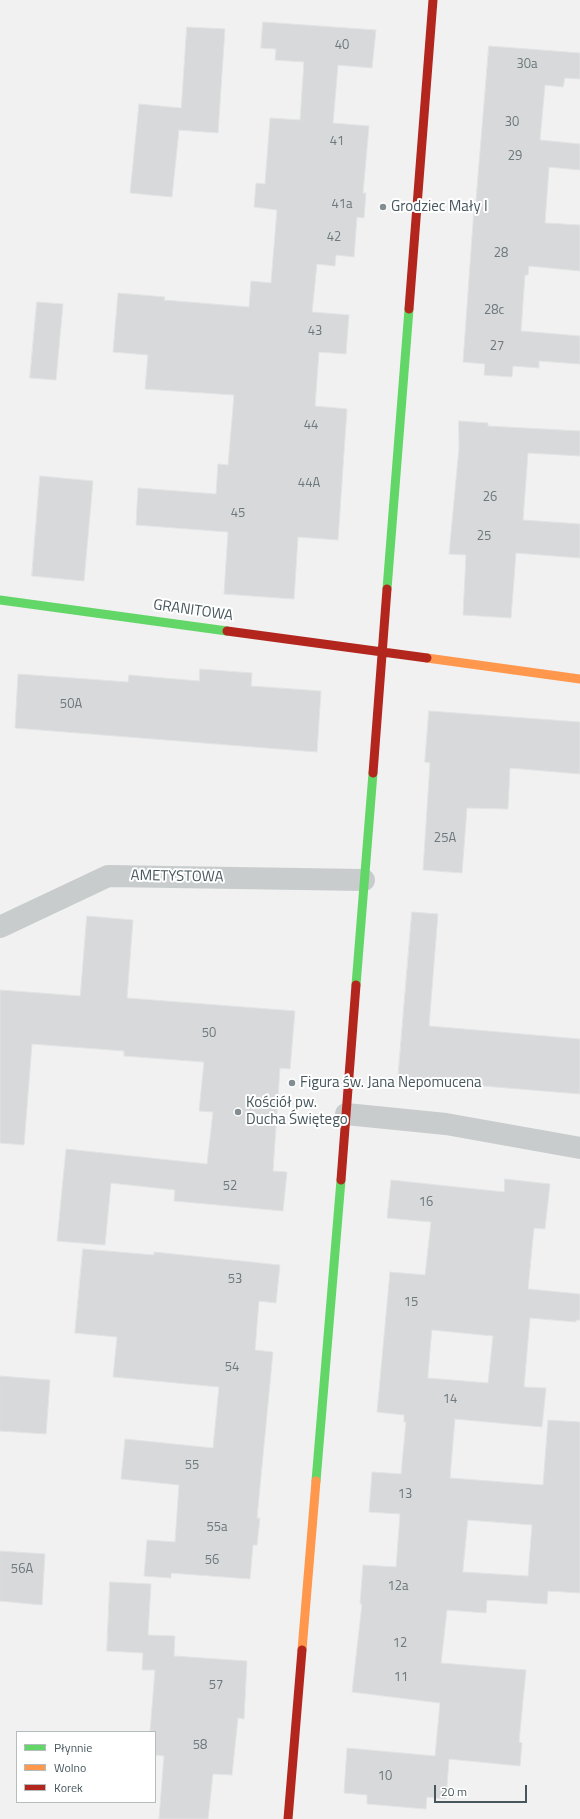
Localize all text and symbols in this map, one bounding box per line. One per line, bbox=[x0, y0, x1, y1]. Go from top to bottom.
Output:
house number: 40 bbox=[335, 38, 349, 54]
house number: 30a bbox=[516, 57, 538, 73]
house number: 30 bbox=[505, 115, 519, 131]
house number: 41 bbox=[330, 134, 344, 150]
house number: 29 bbox=[508, 149, 522, 165]
house number: 41a bbox=[331, 197, 353, 213]
place label: Grodziec Mały I bbox=[391, 198, 488, 216]
marker: Grodziec Mały I bbox=[378, 202, 388, 212]
house number: 42 bbox=[327, 230, 341, 246]
house number: 28 bbox=[494, 246, 508, 262]
house number: 28c bbox=[484, 303, 504, 319]
house number: 43 bbox=[308, 324, 322, 340]
house number: 27 bbox=[490, 339, 504, 355]
house number: 44 bbox=[304, 418, 318, 434]
house number: 44A bbox=[298, 476, 320, 492]
house number: 26 bbox=[483, 490, 497, 506]
house number: 45 bbox=[231, 506, 245, 522]
house number: 25 bbox=[477, 529, 491, 545]
street label: GRANITOWA bbox=[152, 596, 234, 626]
house number: 50A bbox=[60, 697, 82, 713]
house number: 25A bbox=[434, 831, 456, 847]
street label: AMETYSTOWA bbox=[130, 867, 224, 887]
house number: 50 bbox=[202, 1026, 216, 1042]
place label: Figura św. Jana Nepomucena bbox=[300, 1074, 482, 1092]
marker: Figura św. Jana Nepomucena bbox=[287, 1078, 297, 1088]
place label: Kościół pw. Ducha Świętego bbox=[246, 1094, 348, 1129]
marker: Kościół pw. Ducha Świętego bbox=[233, 1107, 243, 1117]
house number: 52 bbox=[223, 1179, 237, 1195]
house number: 16 bbox=[419, 1195, 433, 1211]
house number: 53 bbox=[228, 1272, 242, 1288]
house number: 15 bbox=[404, 1295, 418, 1311]
house number: 54 bbox=[225, 1360, 239, 1376]
house number: 14 bbox=[443, 1392, 457, 1408]
house number: 55 bbox=[185, 1458, 199, 1474]
house number: 13 bbox=[398, 1487, 412, 1503]
house number: 55a bbox=[206, 1520, 228, 1536]
house number: 56 bbox=[205, 1553, 219, 1569]
house number: 56A bbox=[11, 1562, 33, 1578]
house number: 12a bbox=[387, 1579, 409, 1595]
house number: 12 bbox=[393, 1636, 407, 1652]
house number: 11 bbox=[394, 1670, 408, 1686]
house number: 57 bbox=[209, 1678, 223, 1694]
legend bbox=[16, 1731, 156, 1803]
text: Płynnie bbox=[54, 1738, 92, 1757]
house number: 58 bbox=[193, 1738, 207, 1754]
text: Wolno bbox=[54, 1758, 86, 1777]
house number: 10 bbox=[378, 1769, 392, 1785]
scale bar bbox=[436, 1777, 529, 1803]
text: Korek bbox=[54, 1778, 83, 1797]
text: 20 m bbox=[441, 1782, 467, 1801]

